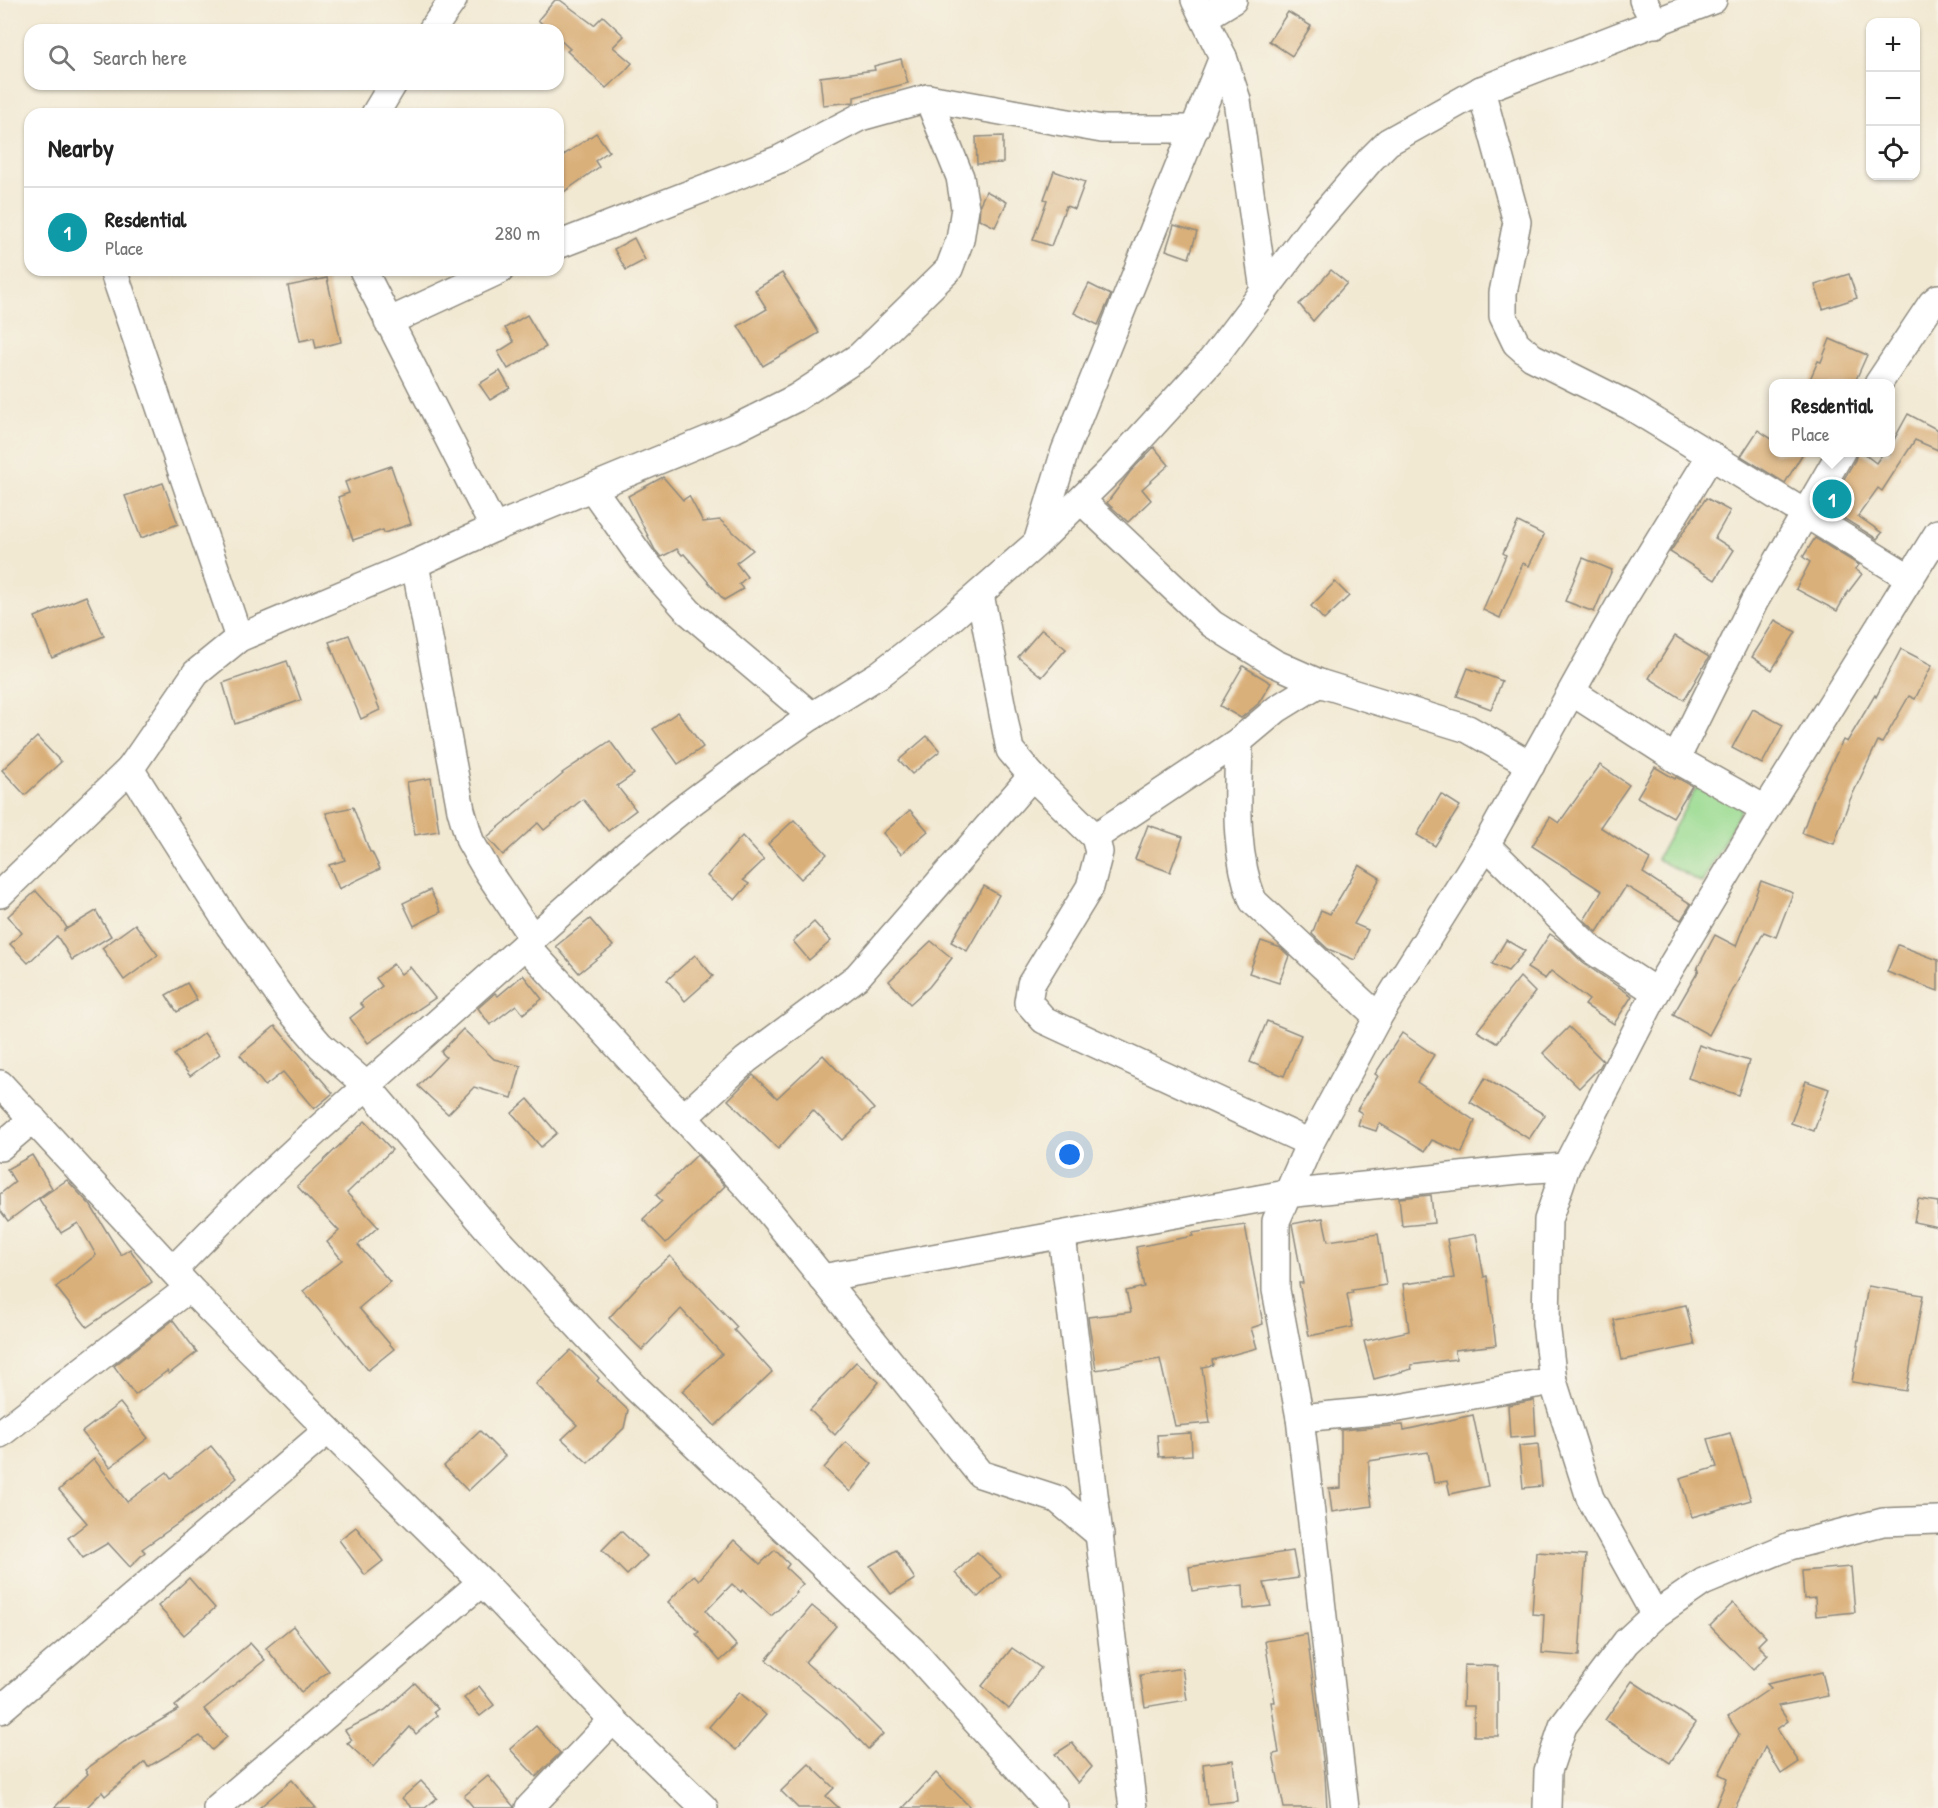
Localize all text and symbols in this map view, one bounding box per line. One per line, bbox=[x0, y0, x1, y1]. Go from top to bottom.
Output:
map controls bbox=[1866, 18, 1920, 180]
button: + bbox=[1866, 18, 1920, 72]
search box bbox=[24, 24, 564, 90]
icon: search bbox=[45, 41, 78, 74]
text: Search here bbox=[93, 42, 187, 72]
button: − bbox=[1866, 72, 1920, 126]
button: locate bbox=[1866, 126, 1920, 180]
text: Nearby bbox=[48, 130, 114, 165]
text: Resdential bbox=[105, 204, 186, 234]
text: 1 bbox=[64, 219, 71, 246]
text: 280 m bbox=[495, 219, 540, 246]
text: Place bbox=[105, 234, 144, 261]
popup bbox=[1769, 379, 1895, 457]
text: Resdential bbox=[1791, 390, 1873, 420]
text: Place bbox=[1791, 420, 1830, 447]
pin: 1 bbox=[1812, 476, 1852, 522]
your location bbox=[1055, 1140, 1084, 1169]

